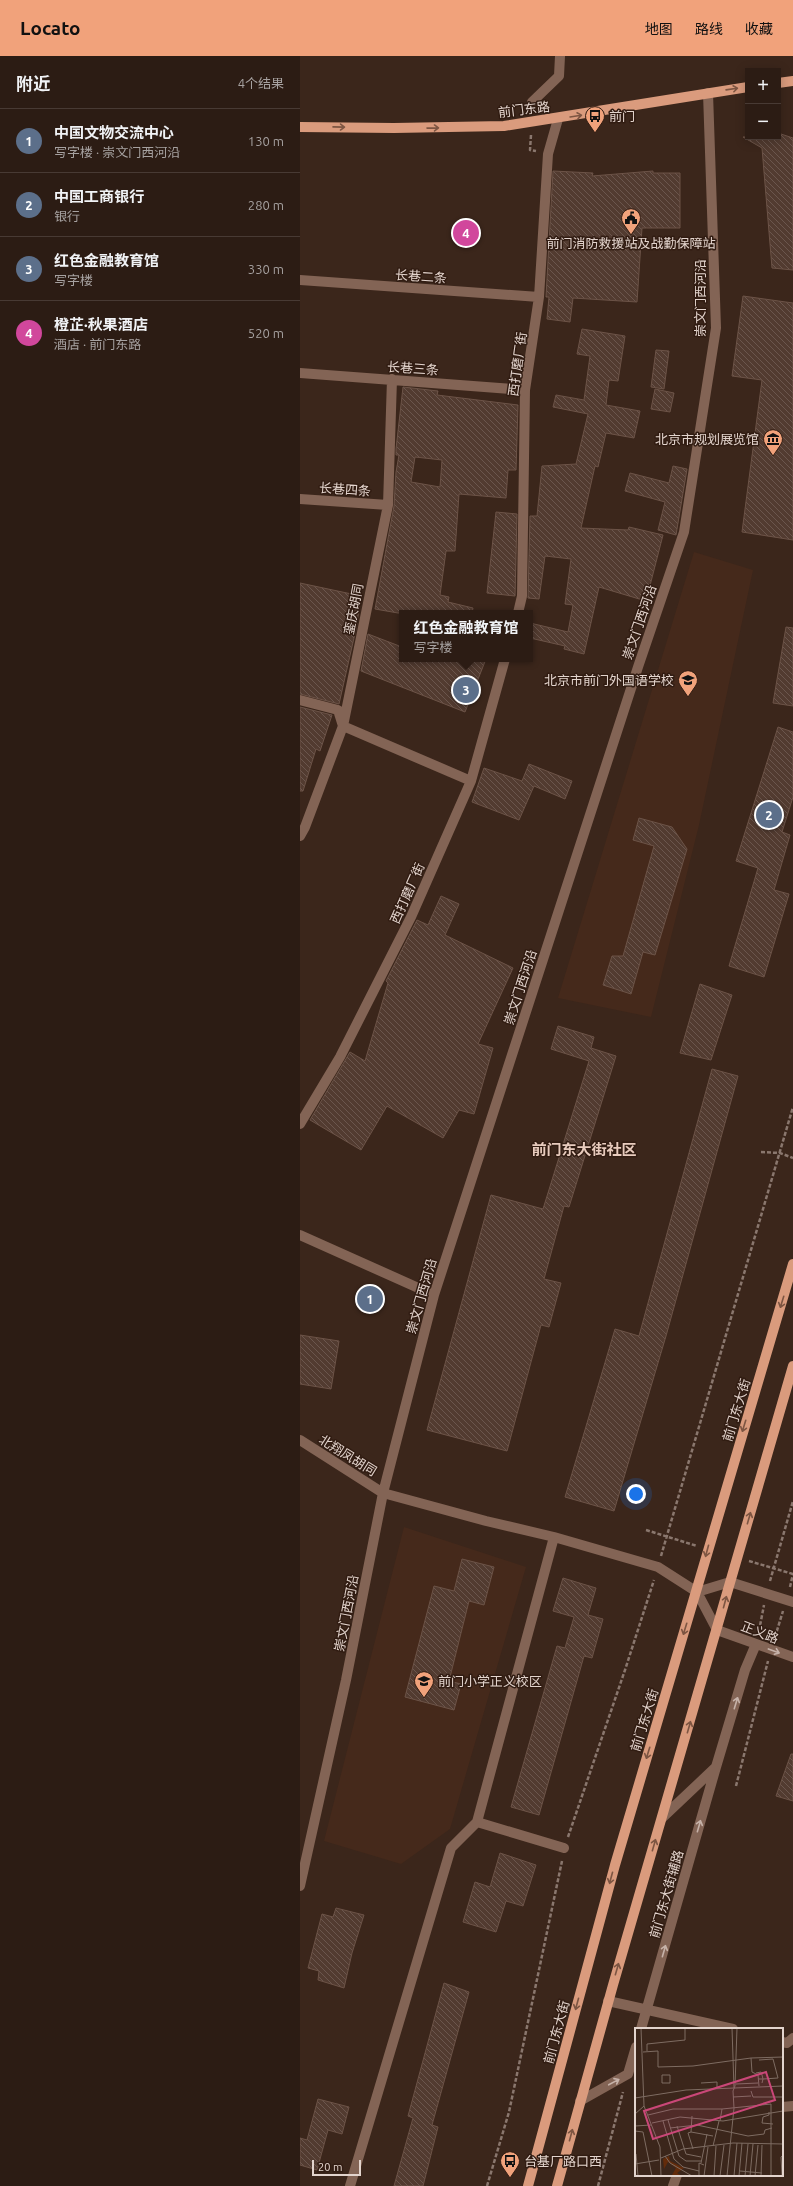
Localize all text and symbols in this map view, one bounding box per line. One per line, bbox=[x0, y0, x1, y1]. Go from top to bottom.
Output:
text: Locato bbox=[20, 17, 81, 39]
text: 地图 bbox=[645, 21, 673, 37]
text: 路线 bbox=[695, 21, 723, 37]
text: 收藏 bbox=[745, 21, 773, 37]
map controls bbox=[745, 68, 781, 140]
button: + bbox=[745, 68, 781, 104]
text: 附近 bbox=[16, 74, 50, 93]
text: 4个结果 bbox=[238, 76, 284, 90]
one-way arrow bbox=[725, 85, 738, 93]
street label: 前门东路 bbox=[497, 99, 551, 119]
button: − bbox=[745, 104, 781, 140]
bus stop icon: 前门 bbox=[584, 105, 606, 133]
place label: 前门 bbox=[609, 109, 635, 123]
one-way arrow bbox=[569, 112, 582, 120]
text: 中国文物交流中心 bbox=[54, 124, 174, 141]
one-way arrow bbox=[332, 124, 345, 131]
one-way arrow bbox=[426, 124, 439, 131]
text: 1 bbox=[25, 134, 33, 148]
text: 130 m bbox=[248, 134, 284, 148]
text: 写字楼 · 崇文门西河沿 bbox=[54, 145, 180, 159]
text: 中国工商银行 bbox=[54, 188, 144, 205]
text: 2 bbox=[25, 198, 33, 212]
text: 280 m bbox=[248, 198, 284, 212]
public building icon: 前门消防救援站及战勤保障站 bbox=[620, 207, 642, 235]
text: 银行 bbox=[54, 209, 80, 223]
pin: 4 bbox=[453, 218, 479, 248]
place label: 前门消防救援站及战勤保障站 bbox=[546, 236, 716, 250]
text: 红色金融教育馆 bbox=[54, 252, 159, 269]
street label: 崇文门西河沿 bbox=[693, 259, 707, 337]
text: 3 bbox=[25, 262, 33, 276]
text: 330 m bbox=[248, 262, 284, 276]
street label: 长巷二条 bbox=[395, 267, 447, 285]
text: 写字楼 bbox=[54, 273, 93, 287]
text: 橙芷·秋果酒店 bbox=[54, 316, 148, 333]
text: 4 bbox=[25, 326, 33, 340]
text: 520 m bbox=[248, 326, 284, 340]
street label: 西打磨厂街 bbox=[506, 331, 528, 397]
text: 酒店 · 前门东路 bbox=[54, 337, 141, 351]
street label: 长巷三条 bbox=[387, 359, 439, 377]
museum icon: 北京市规划展览馆 bbox=[762, 428, 784, 456]
place label: 北京市规划展览馆 bbox=[655, 432, 759, 446]
street label: 长巷四条 bbox=[319, 480, 371, 498]
street label: 銮庆胡同 bbox=[341, 582, 365, 636]
street label: 崇文门西河沿 bbox=[620, 583, 658, 661]
popup bbox=[399, 610, 533, 662]
text: 红色金融教育馆 bbox=[413, 619, 519, 636]
text: 写字楼 bbox=[413, 640, 453, 654]
school or university icon: 北京市前门外国语学校 bbox=[677, 669, 699, 697]
place label: 北京市前门外国语学校 bbox=[544, 673, 674, 687]
pin: 3 bbox=[453, 675, 479, 705]
pin: 2 bbox=[756, 800, 782, 830]
street label: 西打磨厂街 bbox=[387, 860, 427, 926]
street label: 崇文门西河沿 bbox=[501, 948, 539, 1026]
district label: 前门东大街社区 bbox=[531, 1141, 637, 1158]
street label: 崇文门西河沿 bbox=[404, 1257, 438, 1335]
pin: 1 bbox=[357, 1284, 383, 1314]
one-way arrow bbox=[778, 1295, 785, 1308]
street label: 前门东大街 bbox=[720, 1377, 752, 1443]
one-way arrow bbox=[740, 1419, 747, 1432]
street label: 北翔凤胡同 bbox=[317, 1432, 379, 1478]
your location bbox=[626, 1484, 646, 1504]
one-way arrow bbox=[746, 1512, 753, 1525]
one-way arrow bbox=[703, 1544, 710, 1557]
street label: 崇文门西河沿 bbox=[332, 1573, 360, 1653]
one-way arrow bbox=[722, 1596, 729, 1609]
street label: 正义路 bbox=[739, 1618, 781, 1646]
one-way arrow bbox=[681, 1622, 688, 1635]
one-way arrow bbox=[768, 1648, 780, 1656]
school or university icon: 前门小学正义校区 bbox=[413, 1670, 435, 1698]
place label: 前门小学正义校区 bbox=[438, 1674, 542, 1688]
street label: 前门东大街 bbox=[628, 1687, 660, 1753]
one-way arrow bbox=[733, 1696, 740, 1709]
one-way arrow bbox=[686, 1721, 693, 1734]
one-way arrow bbox=[644, 1747, 651, 1760]
one-way arrow bbox=[696, 1820, 703, 1833]
one-way arrow bbox=[651, 1838, 658, 1851]
street label: 前门东大街辅路 bbox=[647, 1848, 685, 1940]
one-way arrow bbox=[607, 1871, 614, 1884]
one-way arrow bbox=[661, 1945, 668, 1958]
one-way arrow bbox=[614, 1963, 621, 1976]
one-way arrow bbox=[573, 1997, 580, 2010]
street label: 前门东大街 bbox=[541, 1999, 571, 2065]
inset map bbox=[635, 2028, 783, 2176]
one-way arrow bbox=[608, 2077, 620, 2085]
one-way arrow bbox=[568, 2129, 575, 2142]
bus stop icon: 台基厂路口西 bbox=[499, 2150, 521, 2178]
place label: 台基厂路口西 bbox=[524, 2154, 602, 2168]
scale bar bbox=[312, 2158, 361, 2177]
text: 20 m bbox=[318, 2161, 342, 2173]

